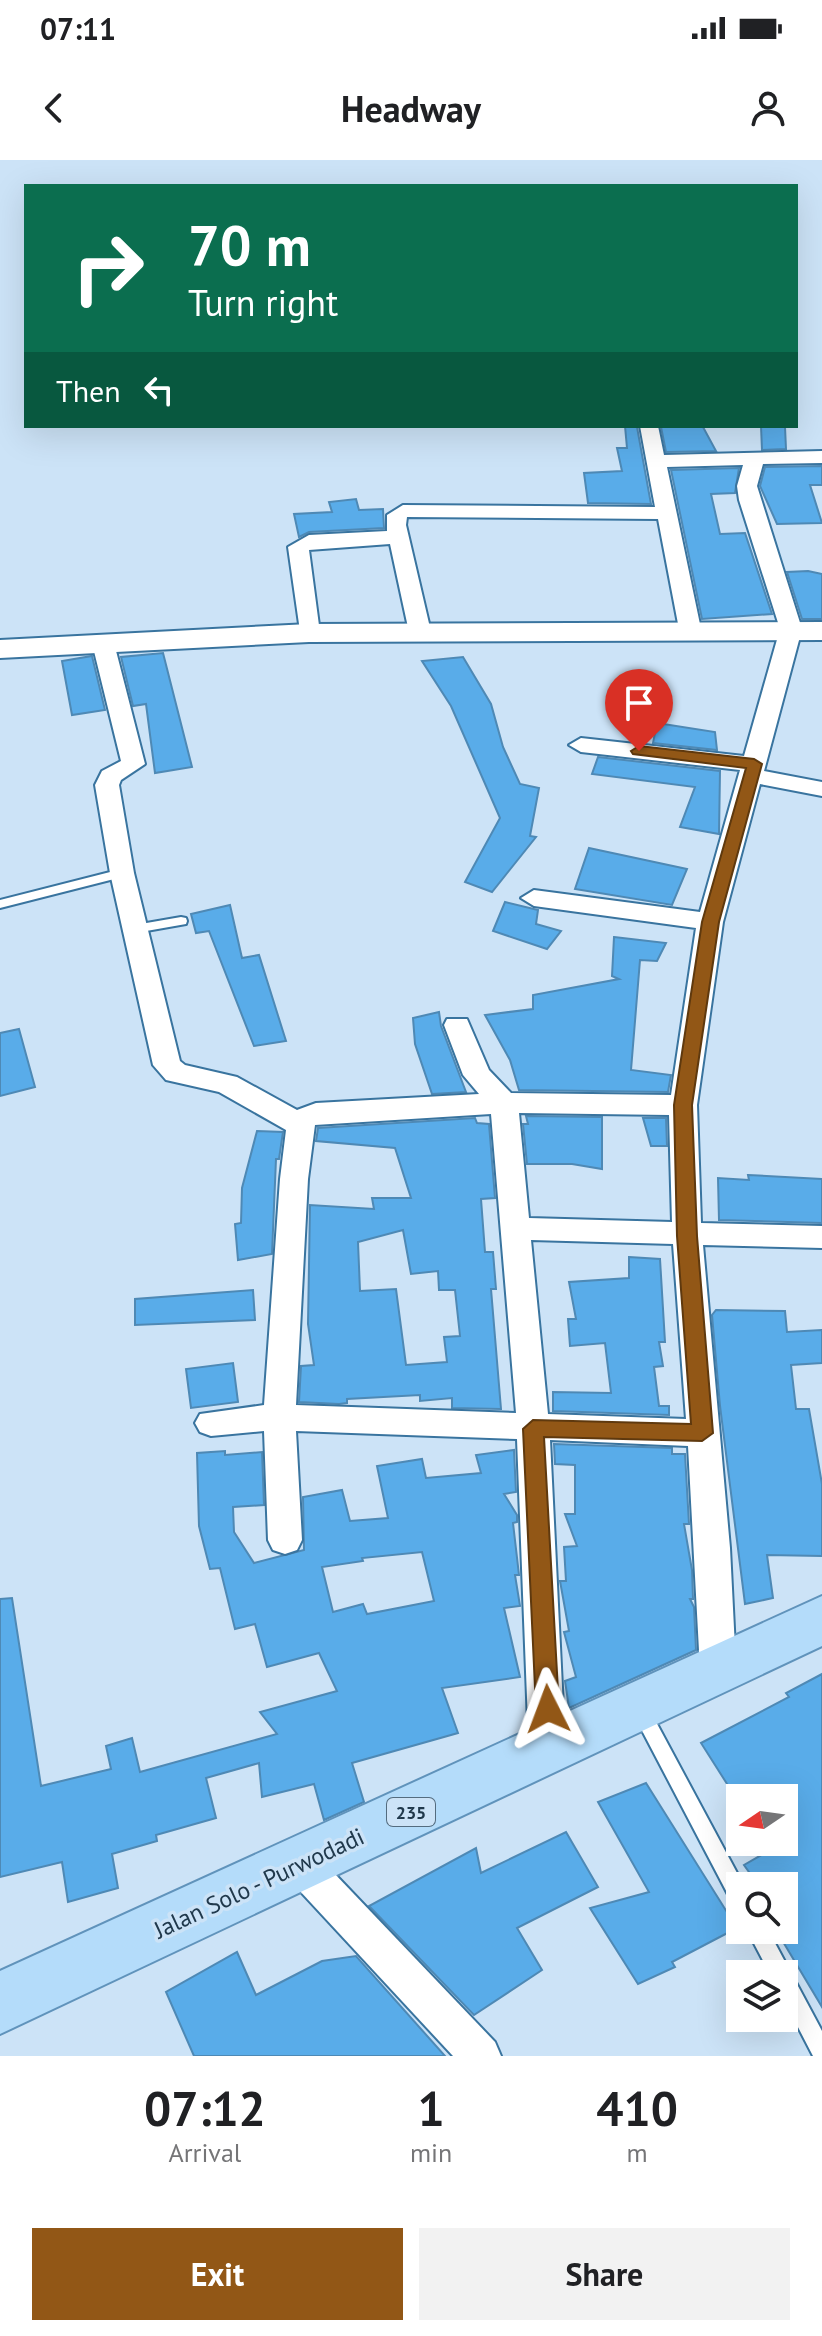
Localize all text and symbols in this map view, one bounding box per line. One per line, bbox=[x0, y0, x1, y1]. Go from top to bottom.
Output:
text: 07:11 bbox=[40, 9, 116, 48]
text: Headway bbox=[341, 85, 481, 132]
icon: back bbox=[32, 86, 76, 130]
icon: person bbox=[746, 86, 790, 130]
text: 70 m bbox=[188, 209, 311, 281]
icon: right bbox=[56, 216, 160, 320]
text: Turn right bbox=[188, 279, 338, 326]
icon: left bbox=[137, 368, 181, 412]
text: Then bbox=[56, 371, 121, 410]
pin bbox=[605, 669, 673, 751]
icon: arrive bbox=[617, 681, 661, 725]
position arrow bbox=[506, 1667, 590, 1751]
north arrow bbox=[726, 1784, 798, 1856]
map controls bbox=[726, 1784, 798, 2032]
road number: 235 bbox=[387, 1798, 435, 1826]
street label: Jalan Solo - Purwodadi bbox=[148, 1821, 369, 1946]
button: search bbox=[726, 1872, 798, 1944]
button: layers bbox=[726, 1960, 798, 2032]
text: 07:12 bbox=[144, 2077, 266, 2139]
text: 1 bbox=[417, 2077, 445, 2139]
text: 410 bbox=[596, 2077, 678, 2139]
text: Arrival bbox=[169, 2136, 241, 2169]
text: min bbox=[410, 2136, 452, 2169]
text: m bbox=[627, 2136, 648, 2169]
button: Exit bbox=[32, 2228, 403, 2320]
button: Share bbox=[419, 2228, 790, 2320]

